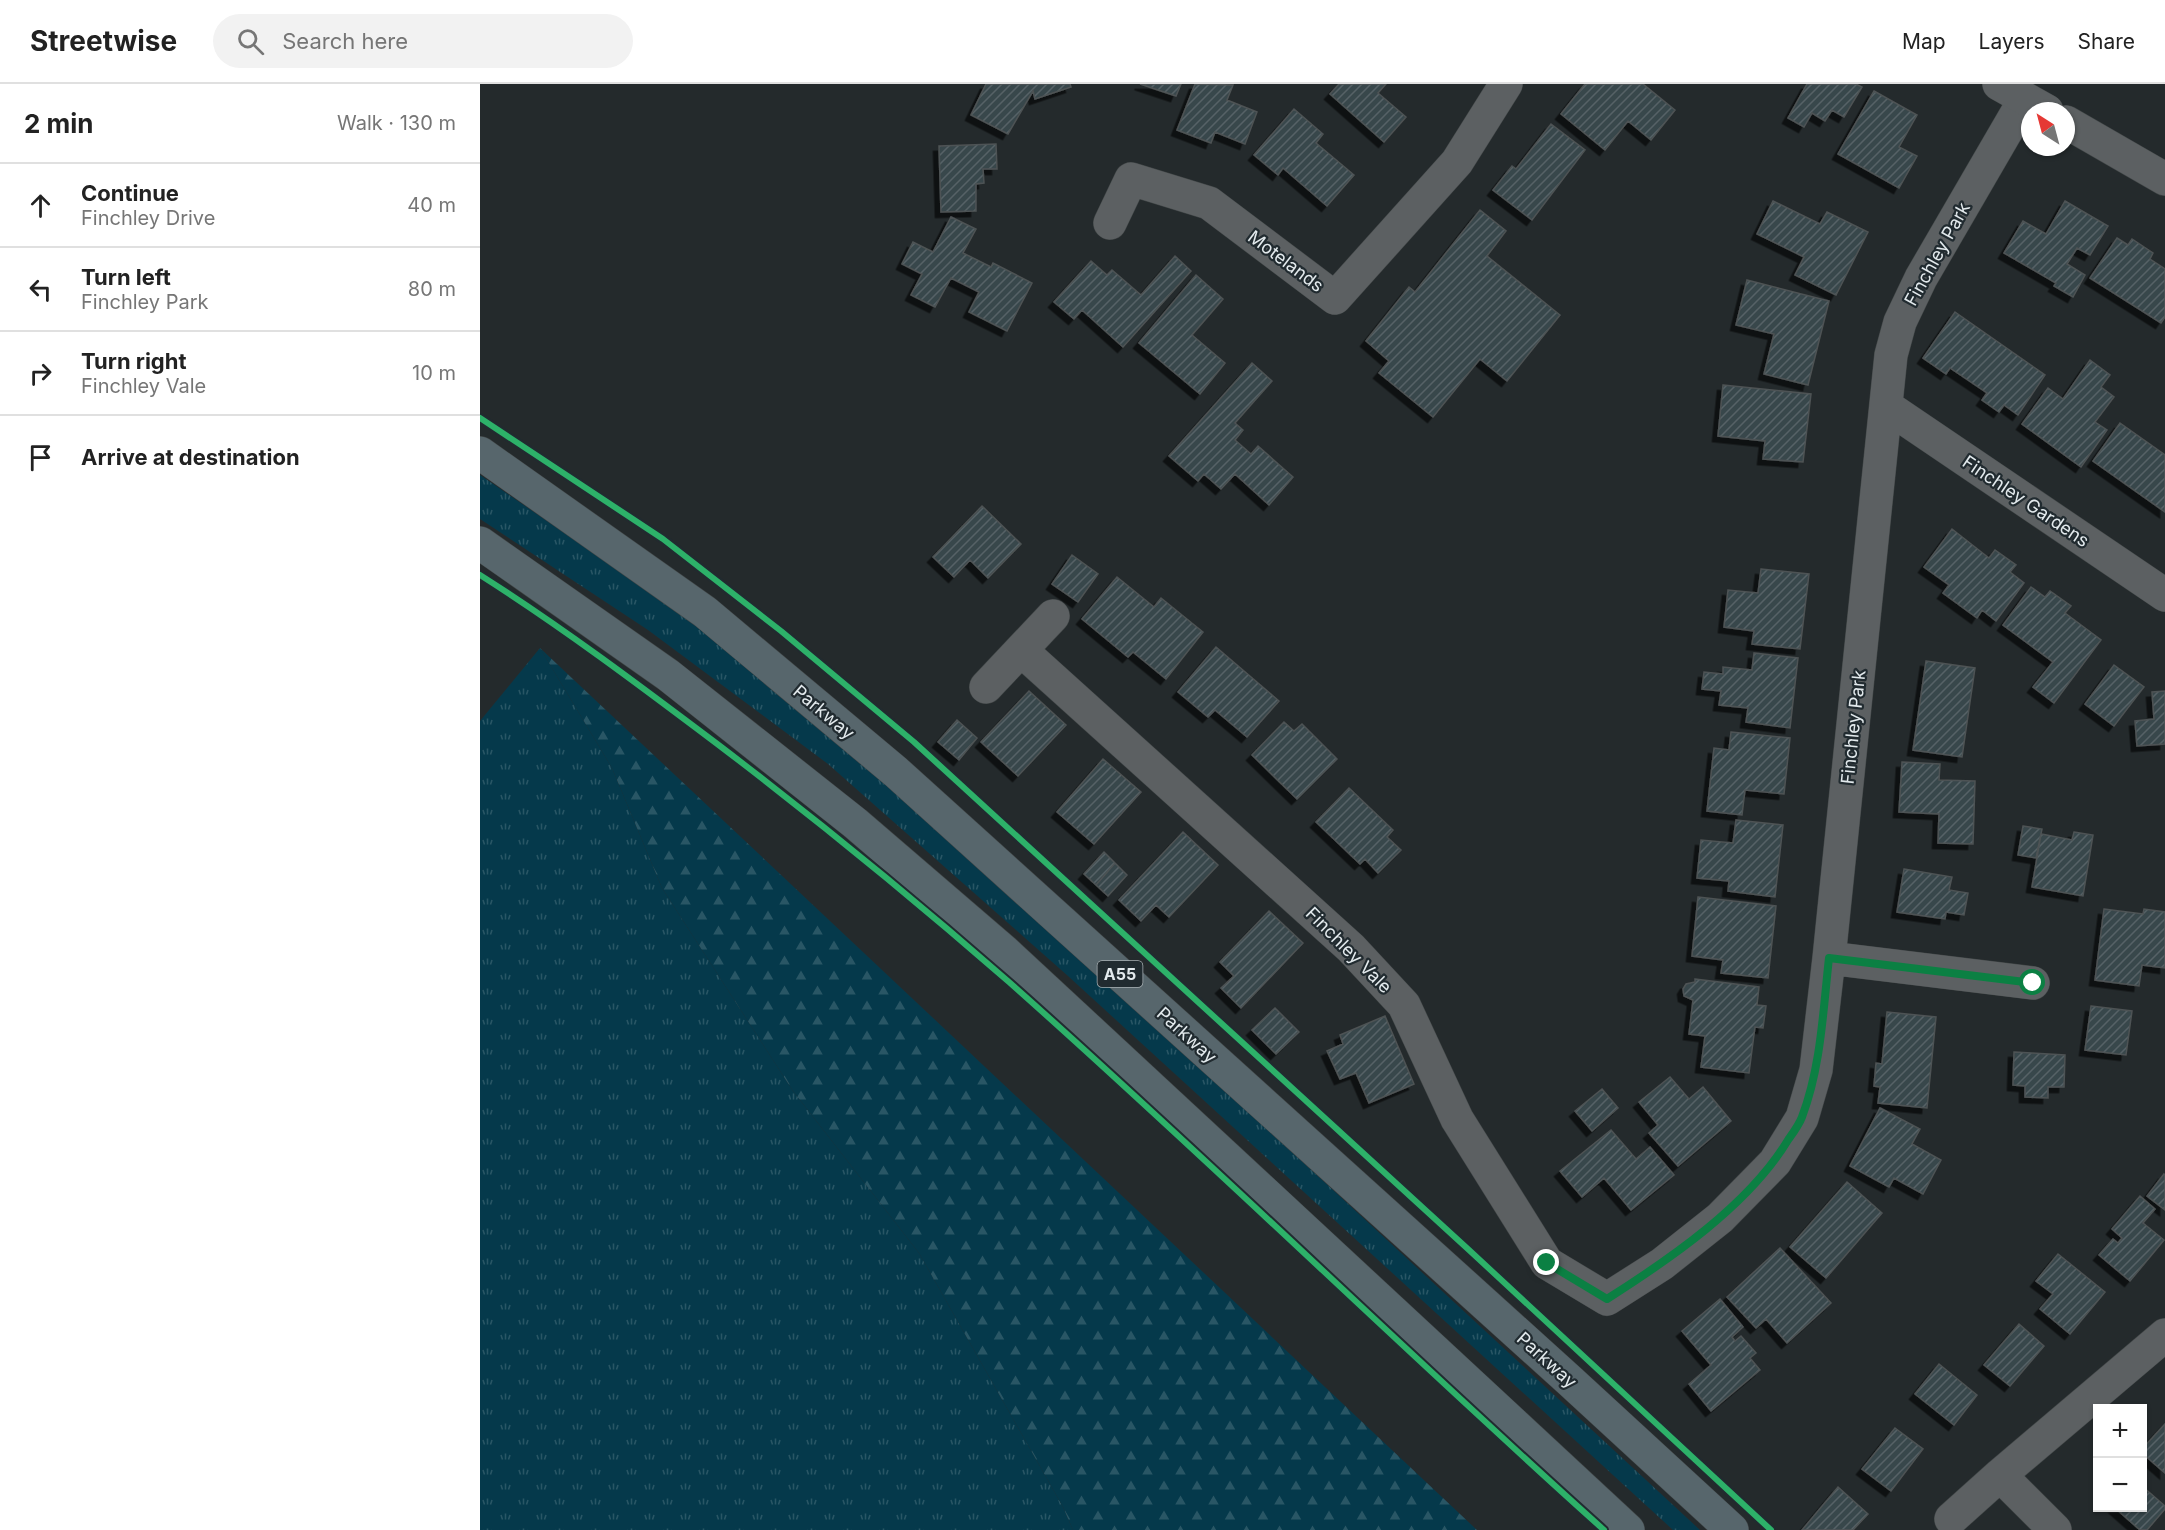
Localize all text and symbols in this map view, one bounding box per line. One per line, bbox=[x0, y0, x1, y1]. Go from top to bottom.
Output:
search box bbox=[213, 14, 633, 68]
text: Streetwise bbox=[30, 24, 177, 58]
icon: search bbox=[234, 25, 267, 58]
text: Search here bbox=[282, 28, 408, 54]
text: Map bbox=[1902, 29, 1946, 54]
text: Layers bbox=[1979, 29, 2045, 54]
text: Share bbox=[2078, 29, 2135, 54]
north arrow bbox=[2021, 102, 2075, 156]
text: 2 min bbox=[24, 108, 94, 139]
text: Walk · 130 m bbox=[337, 111, 456, 135]
text: Continue bbox=[81, 180, 179, 206]
icon: ahead bbox=[24, 189, 57, 222]
text: 40 m bbox=[407, 193, 456, 217]
street label: Finchley Park bbox=[1900, 199, 1974, 309]
text: Finchley Drive bbox=[81, 206, 215, 230]
street label: Motelands bbox=[1244, 226, 1328, 296]
text: Turn left bbox=[81, 264, 171, 290]
icon: left bbox=[24, 273, 57, 306]
text: 80 m bbox=[408, 277, 456, 301]
text: Finchley Park bbox=[81, 290, 209, 314]
text: Turn right bbox=[81, 348, 187, 374]
icon: right bbox=[24, 357, 57, 390]
text: 10 m bbox=[412, 361, 456, 385]
text: Finchley Vale bbox=[81, 374, 206, 398]
icon: arrive bbox=[24, 441, 57, 474]
text: Arrive at destination bbox=[81, 444, 300, 470]
street label: Finchley Gardens bbox=[1959, 451, 2093, 551]
street label: Finchley Park bbox=[1837, 669, 1869, 785]
street label: Parkway bbox=[789, 680, 859, 744]
street label: Finchley Vale bbox=[1302, 903, 1396, 997]
road number: A55 bbox=[1098, 961, 1142, 987]
route start bbox=[2019, 969, 2045, 995]
street label: Parkway bbox=[1153, 1003, 1221, 1067]
route end bbox=[1533, 1249, 1559, 1275]
street label: Parkway bbox=[1513, 1328, 1581, 1392]
map controls bbox=[2093, 1404, 2147, 1512]
button: + bbox=[2093, 1404, 2147, 1458]
button: − bbox=[2093, 1458, 2147, 1512]

